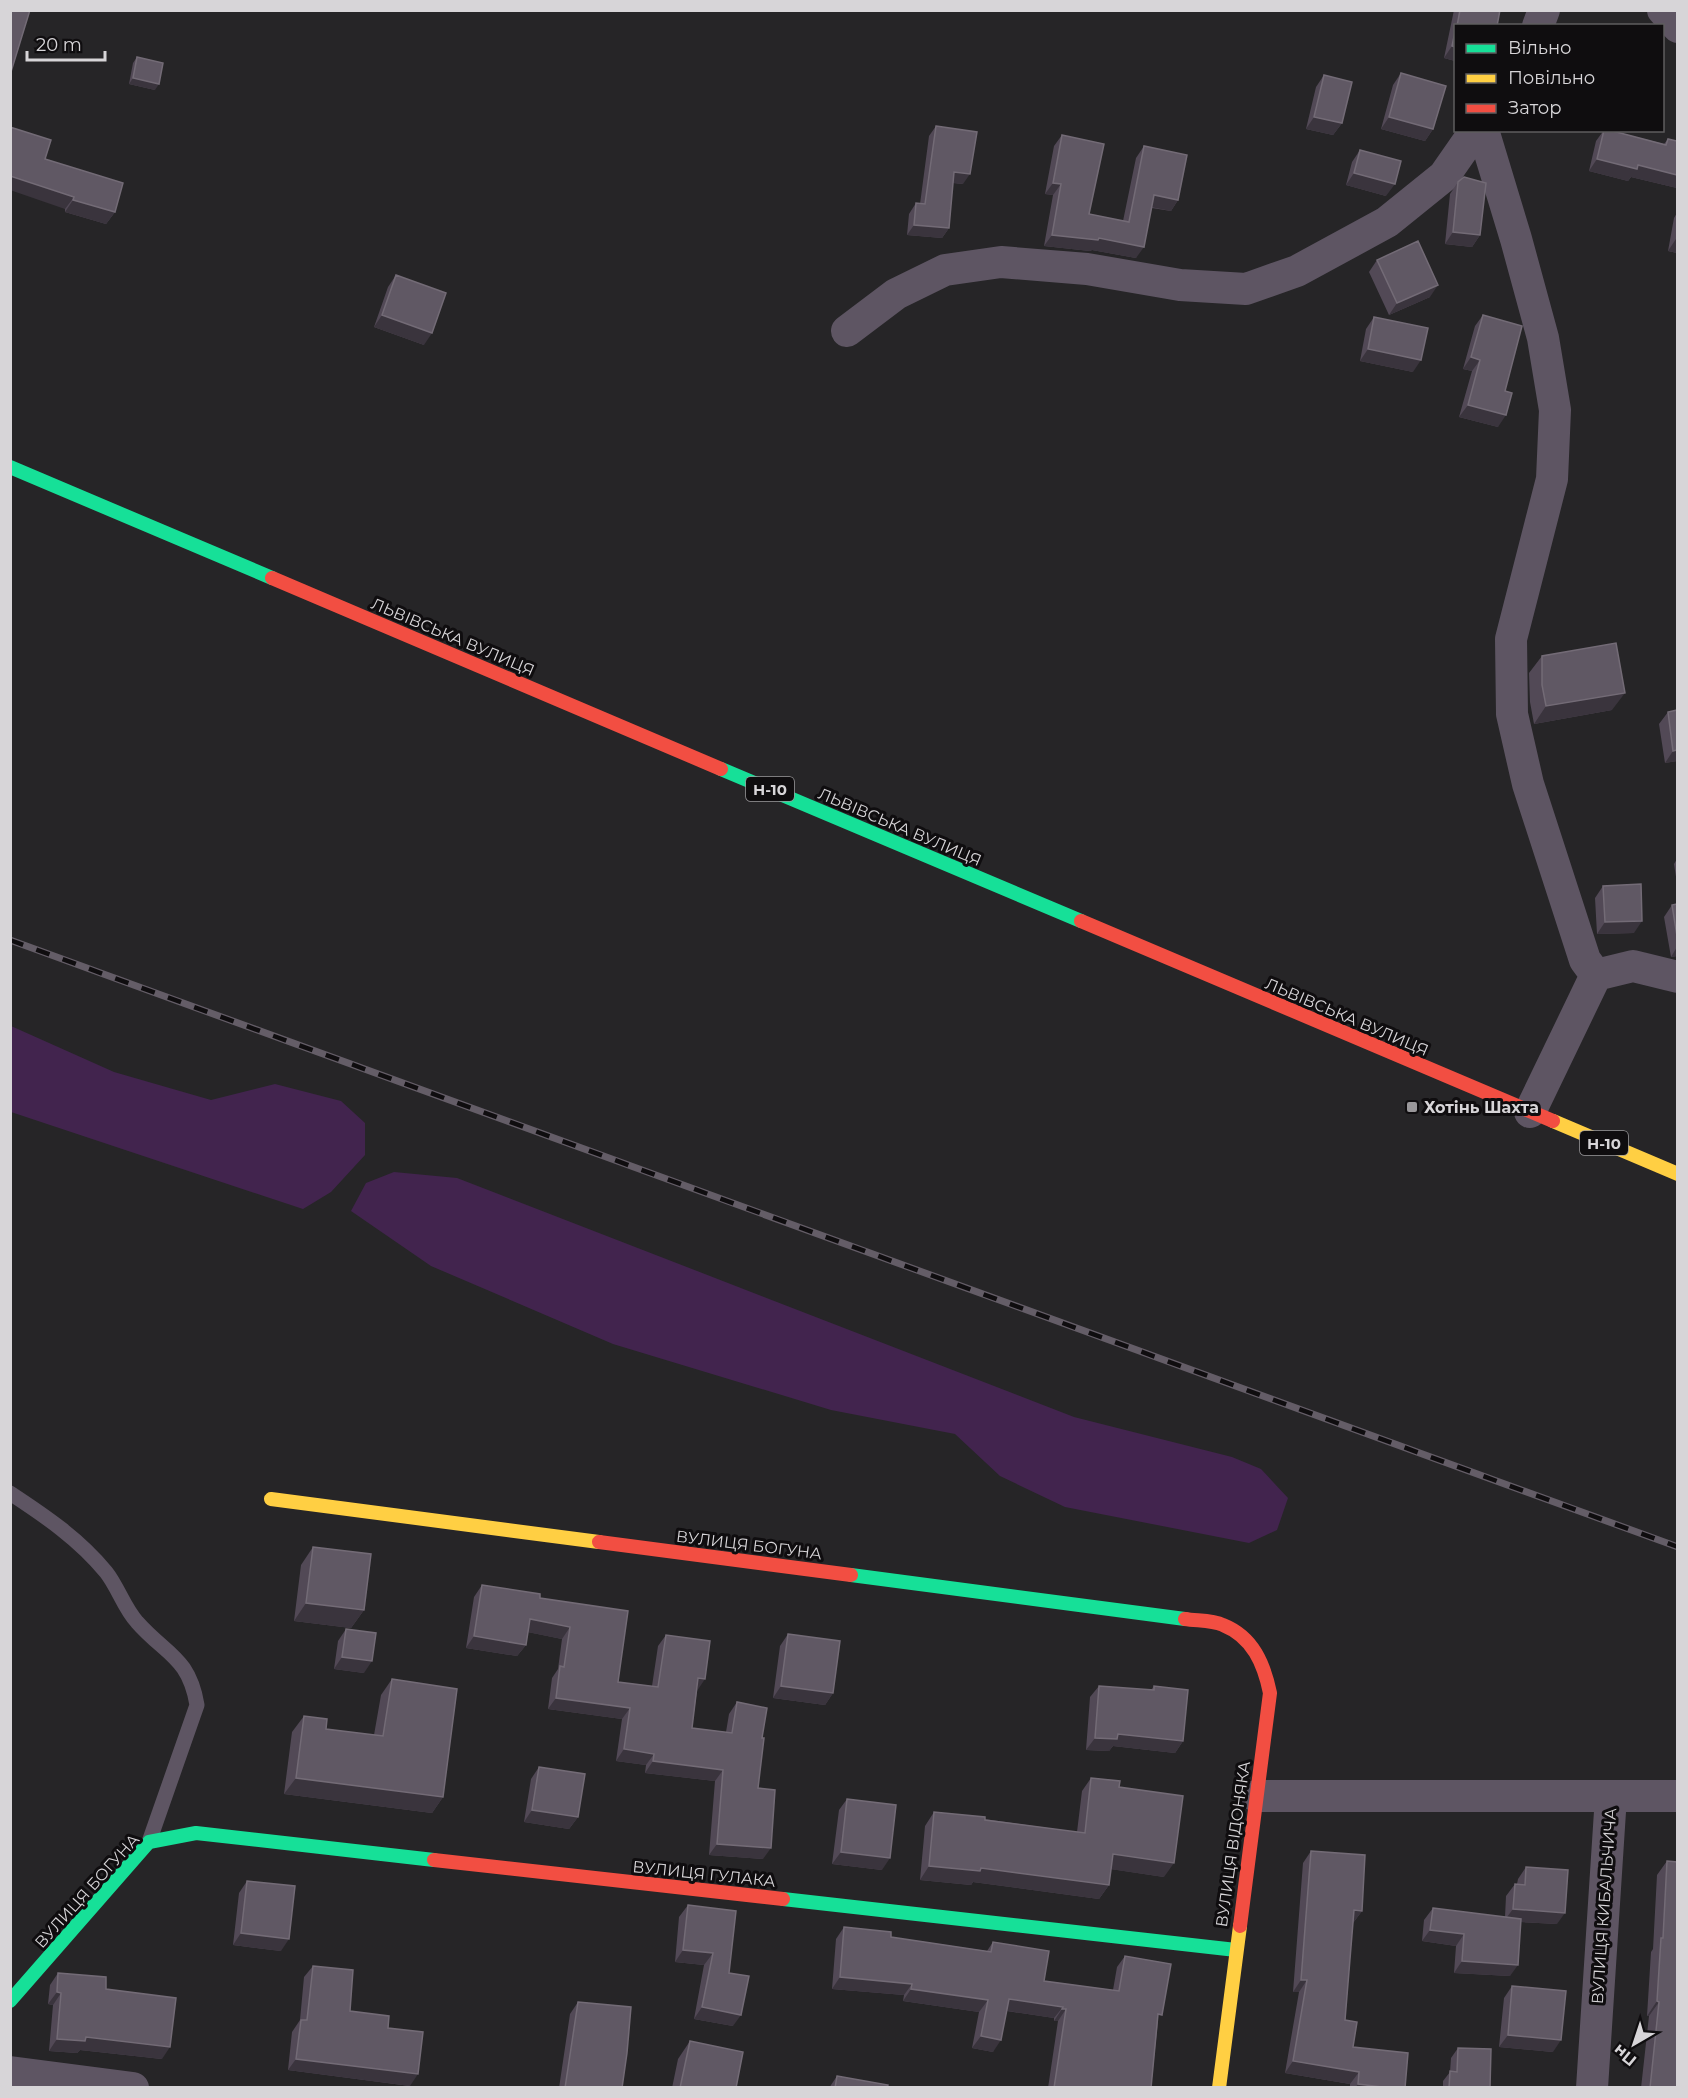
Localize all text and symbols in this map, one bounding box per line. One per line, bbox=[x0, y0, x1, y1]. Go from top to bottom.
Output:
scale bar bbox=[27, 24, 105, 62]
legend bbox=[1454, 24, 1664, 132]
text: 20 m bbox=[36, 34, 82, 56]
text: Вільно bbox=[1508, 37, 1572, 59]
text: Повільно bbox=[1508, 67, 1595, 89]
text: Затор bbox=[1508, 97, 1562, 119]
street label: ЛЬВІВСЬКА ВУЛИЦЯ bbox=[369, 594, 537, 680]
road number: Н-10 bbox=[746, 777, 794, 801]
street label: ЛЬВІВСЬКА ВУЛИЦЯ bbox=[816, 784, 984, 870]
street label: ЛЬВІВСЬКА ВУЛИЦЯ bbox=[1263, 974, 1431, 1060]
place label: Хотінь Шахта bbox=[1424, 1098, 1539, 1117]
marker: Хотінь Шахта bbox=[1405, 1100, 1419, 1114]
road number: Н-10 bbox=[1580, 1131, 1628, 1155]
street label: ВУЛИЦЯ БОГУНА bbox=[675, 1527, 823, 1563]
street label: ВУЛИЦЯ ВІДОНЯКА bbox=[1212, 1760, 1254, 1928]
street label: ВУЛИЦЯ КИБАЛЬЧИЧА bbox=[1588, 1807, 1620, 2005]
street label: ВУЛИЦЯ БОГУНА bbox=[31, 1830, 143, 1952]
street label: ВУЛИЦЯ ГУЛАКА bbox=[632, 1857, 776, 1891]
north arrow bbox=[1604, 2014, 1664, 2074]
text: Пн bbox=[1610, 2040, 1640, 2070]

